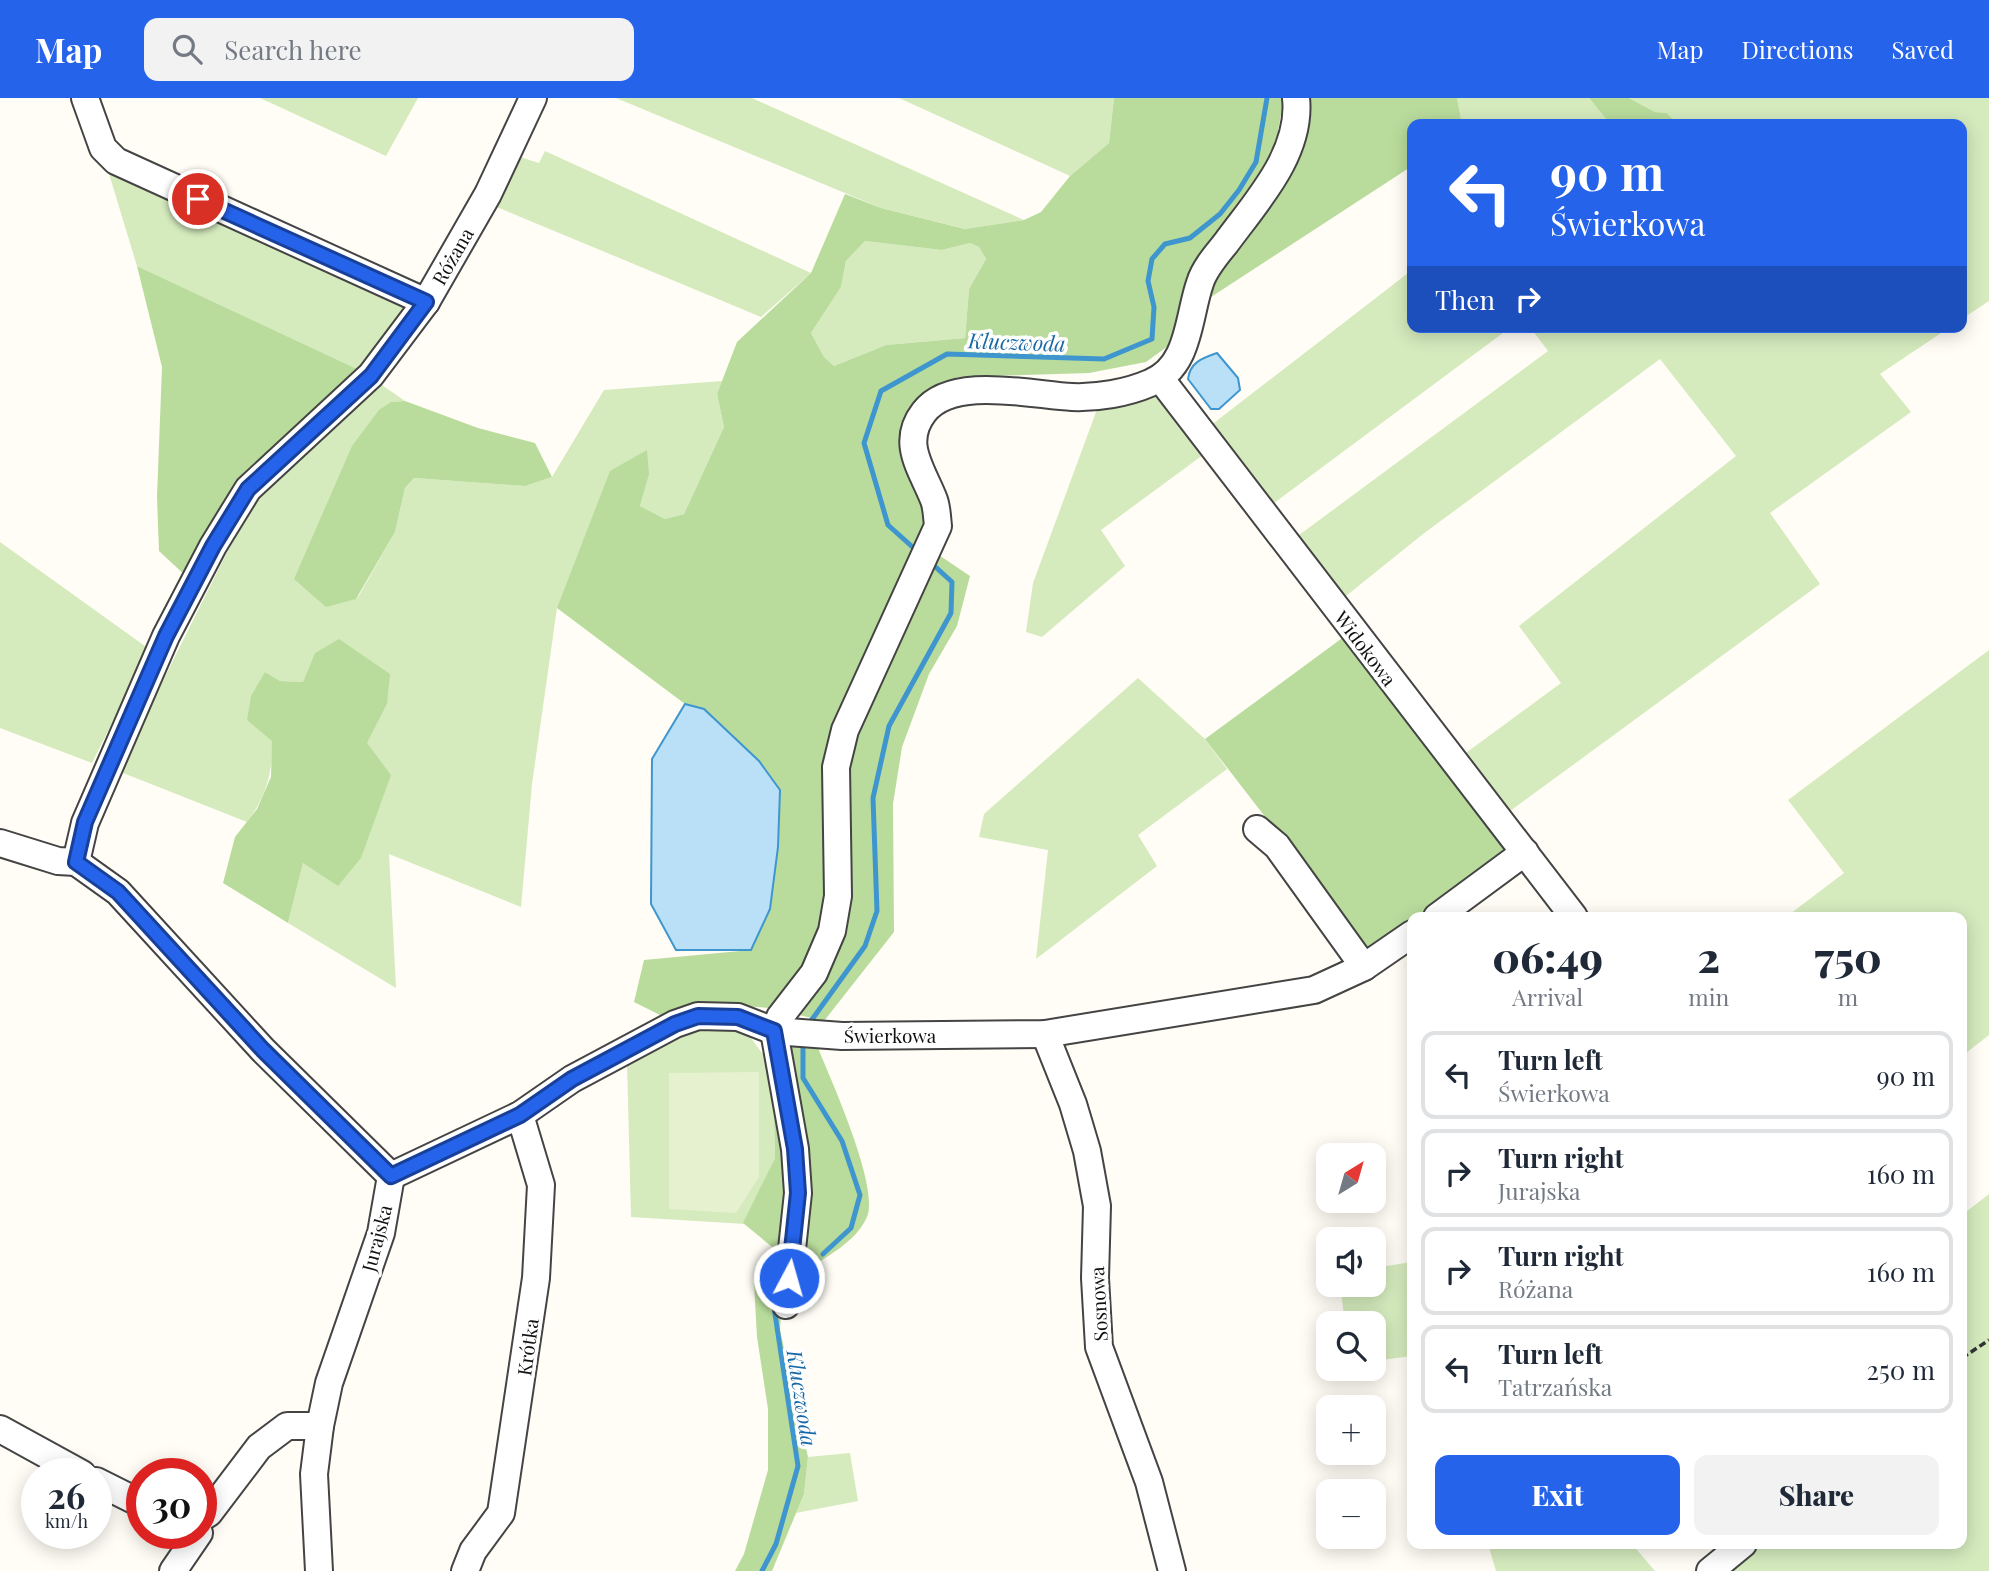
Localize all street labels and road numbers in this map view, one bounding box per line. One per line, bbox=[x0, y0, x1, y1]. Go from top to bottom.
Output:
street label: Różana bbox=[425, 222, 479, 289]
street label: Widokowa bbox=[1329, 604, 1403, 691]
street label: Świerkowa bbox=[844, 1022, 937, 1048]
street label: Jurajska bbox=[354, 1201, 398, 1275]
street label: Sosnowa bbox=[1083, 1265, 1113, 1342]
street label: Krótka bbox=[510, 1316, 544, 1377]

